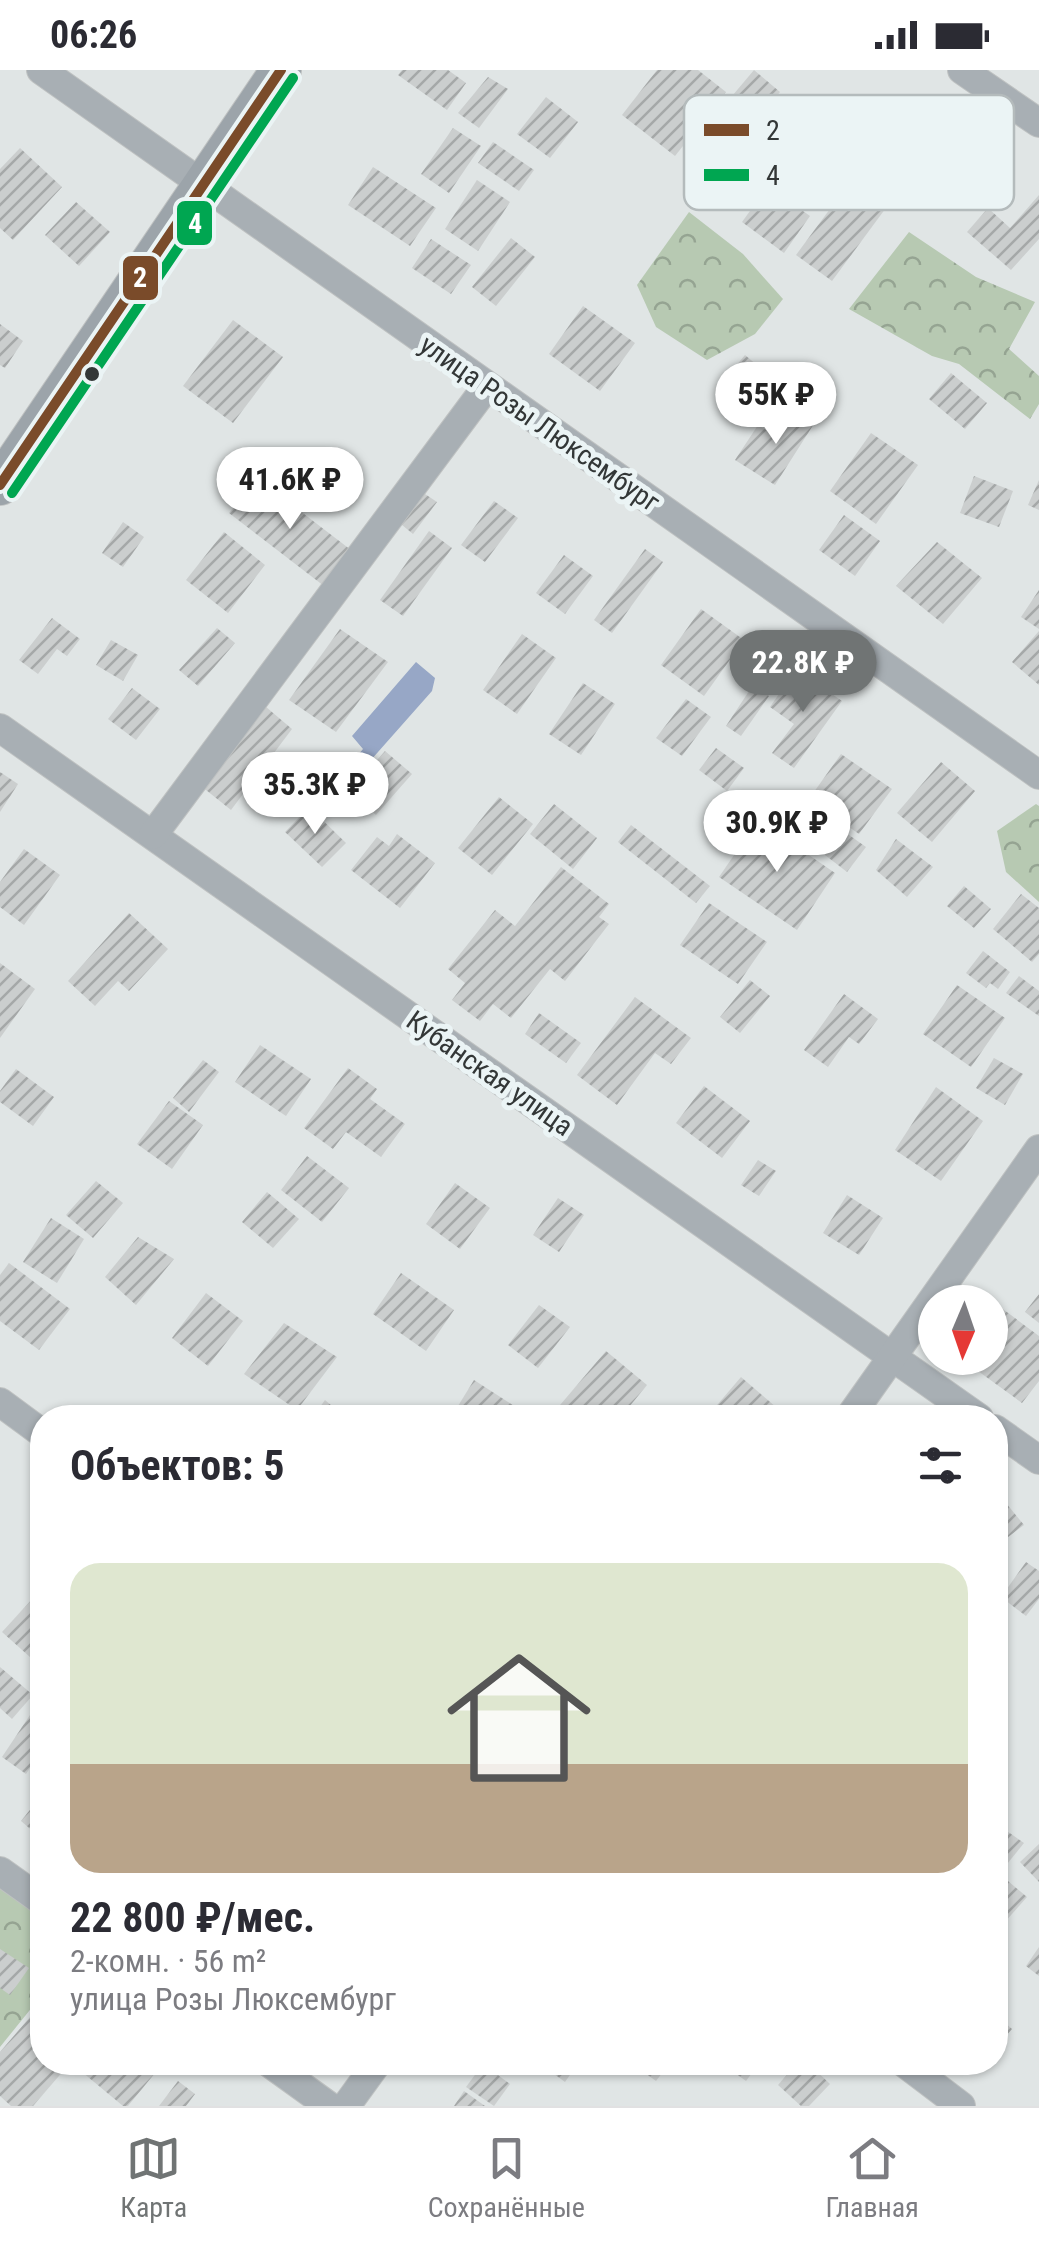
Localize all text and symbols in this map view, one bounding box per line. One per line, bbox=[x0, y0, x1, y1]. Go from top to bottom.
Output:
text: 06:26 bbox=[50, 13, 137, 57]
legend bbox=[684, 95, 1014, 210]
text: 2 bbox=[766, 114, 780, 147]
text: 4 bbox=[766, 159, 780, 192]
line badge: 4 bbox=[175, 199, 214, 247]
text: 4 bbox=[188, 207, 202, 240]
line badge: 2 bbox=[121, 254, 160, 302]
text: 2 bbox=[133, 261, 147, 294]
street label: улица Розы Люксембург bbox=[413, 328, 666, 519]
pin: 55K ₽ bbox=[706, 362, 846, 447]
unlabelled marker bbox=[82, 364, 102, 384]
text: 55K ₽ bbox=[737, 375, 815, 413]
pin: 41.6K ₽ bbox=[198, 447, 382, 532]
text: 41.6K ₽ bbox=[239, 460, 341, 498]
pin: 22.8K ₽ bbox=[711, 630, 895, 715]
text: 22.8K ₽ bbox=[752, 643, 854, 681]
pin: 35.3K ₽ bbox=[223, 752, 407, 837]
text: 35.3K ₽ bbox=[264, 765, 366, 803]
pin: 30.9K ₽ bbox=[685, 790, 869, 875]
text: 30.9K ₽ bbox=[726, 803, 828, 841]
street label: Кубанская улица bbox=[400, 1004, 579, 1143]
north arrow bbox=[918, 1285, 1008, 1375]
map controls bbox=[918, 1285, 1008, 1375]
icon: filters bbox=[913, 1438, 968, 1493]
text: Объектов: 5 bbox=[70, 1441, 284, 1490]
icon: home bbox=[429, 1628, 609, 1808]
text: 22 800 ₽/мес. bbox=[70, 1893, 315, 1942]
text: 2-комн. · 56 m² bbox=[70, 1942, 266, 1980]
text: улица Розы Люксембург bbox=[70, 1980, 396, 2018]
tab: Карта bbox=[120, 2131, 187, 2224]
tab: Сохранённые bbox=[428, 2131, 585, 2224]
tab: Главная bbox=[825, 2131, 919, 2224]

